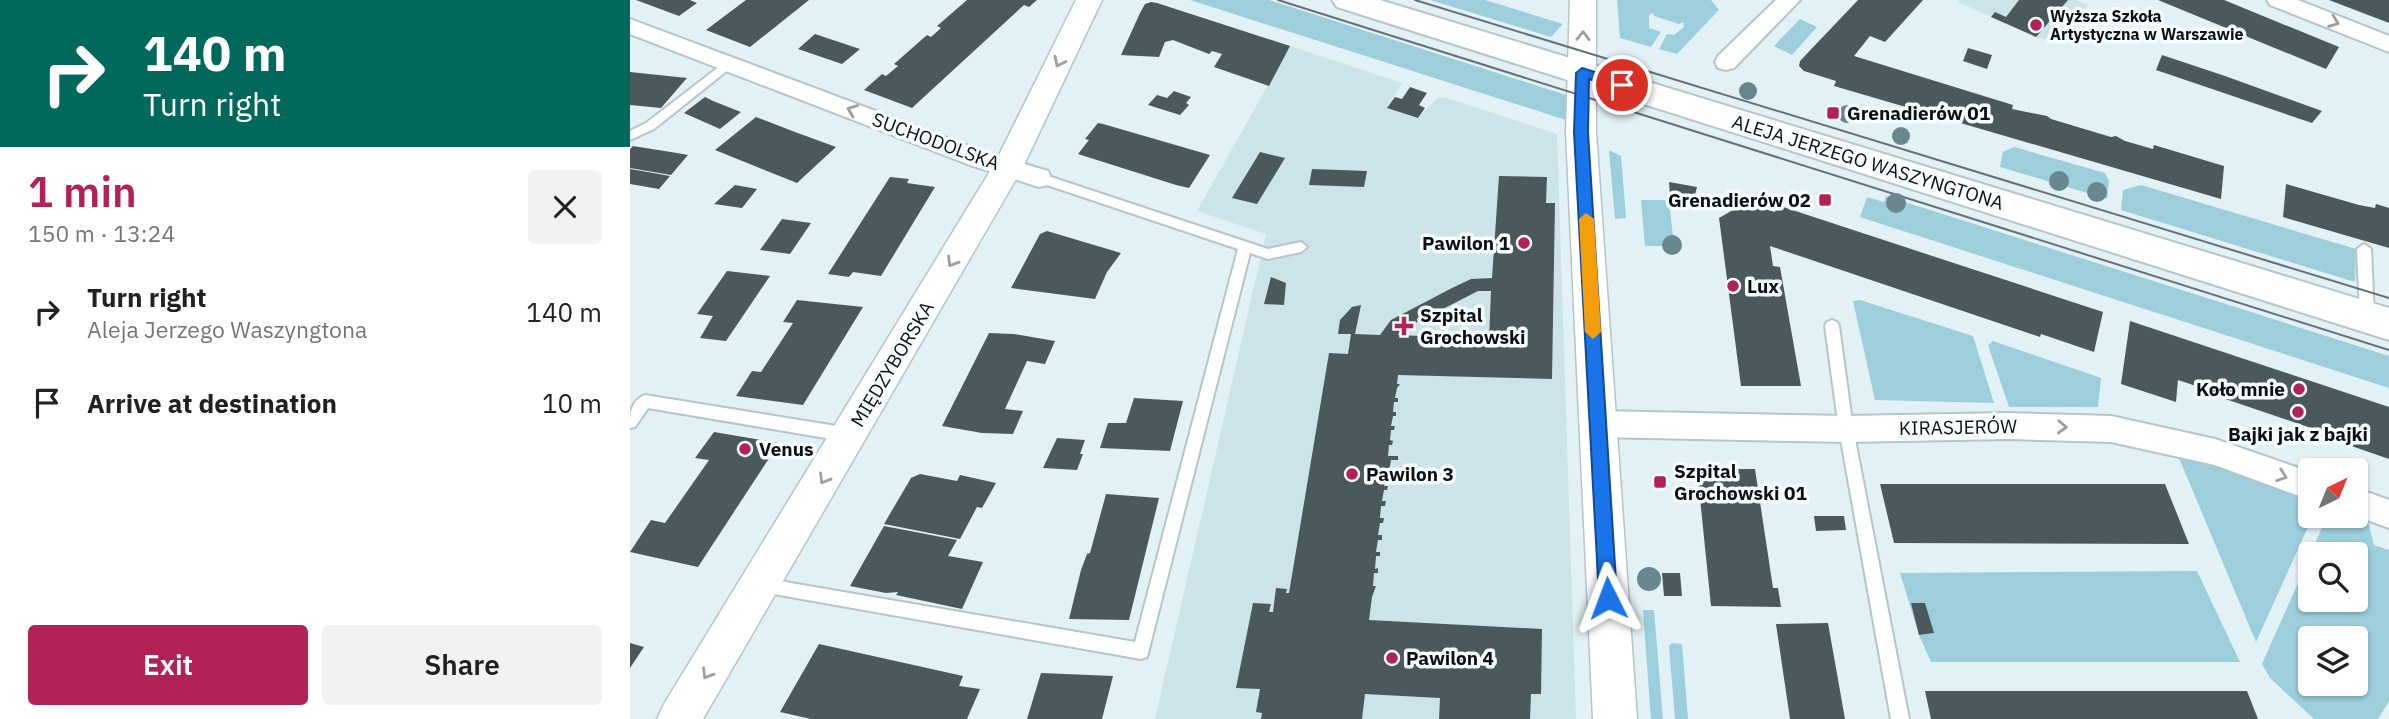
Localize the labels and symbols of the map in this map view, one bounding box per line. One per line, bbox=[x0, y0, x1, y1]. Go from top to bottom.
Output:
place label: Wyższa Szkoła Artystyczna w Warszawie bbox=[2050, 6, 2244, 44]
one-way arrow bbox=[2327, 13, 2339, 27]
marker: Wyższa Szkoła Artystyczna w Warszawie bbox=[2028, 17, 2044, 33]
one-way arrow bbox=[1575, 31, 1591, 41]
one-way arrow bbox=[1053, 54, 1067, 67]
pin bbox=[1592, 55, 1652, 115]
place label: Grenadierów 01 bbox=[1847, 101, 1991, 125]
one-way arrow bbox=[847, 104, 859, 118]
marker: Grenadierów 01 bbox=[1825, 105, 1841, 121]
street label: SUCHODOLSKA bbox=[869, 107, 1003, 175]
street label: ALEJA JERZEGO WASZYNGTONA bbox=[1729, 109, 2007, 215]
place label: Grenadierów 02 bbox=[1668, 188, 1811, 212]
marker: Grenadierów 02 bbox=[1817, 192, 1833, 208]
place label: Pawilon 1 bbox=[1422, 231, 1511, 255]
marker: Pawilon 1 bbox=[1516, 235, 1532, 251]
one-way arrow bbox=[947, 255, 960, 268]
place label: Lux bbox=[1747, 274, 1779, 298]
marker: Lux bbox=[1725, 278, 1741, 294]
street label: MIĘDZYBORSKA bbox=[845, 297, 939, 431]
place label: Szpital Grochowski bbox=[1420, 303, 1526, 349]
marker: Szpital Grochowski bbox=[1394, 316, 1414, 336]
place label: Koło mnie bbox=[2196, 377, 2285, 401]
marker: Koło mnie bbox=[2291, 381, 2307, 397]
marker: Bajki jak z bajki bbox=[2290, 404, 2306, 420]
street label: KIRASJERÓW bbox=[1899, 414, 2017, 440]
one-way arrow bbox=[2056, 420, 2067, 435]
place label: Bajki jak z bajki bbox=[2228, 422, 2368, 446]
place label: Venus bbox=[759, 437, 814, 461]
marker: Venus bbox=[737, 441, 753, 457]
north arrow bbox=[2298, 458, 2368, 528]
place label: Szpital Grochowski 01 bbox=[1674, 459, 1807, 505]
place label: Pawilon 3 bbox=[1366, 462, 1454, 486]
marker: Pawilon 3 bbox=[1344, 466, 1360, 482]
one-way arrow bbox=[2276, 468, 2288, 482]
one-way arrow bbox=[819, 472, 832, 484]
marker: Szpital Grochowski 01 bbox=[1652, 474, 1668, 490]
position arrow bbox=[1571, 561, 1645, 635]
place label: Pawilon 4 bbox=[1406, 646, 1494, 670]
marker: Pawilon 4 bbox=[1384, 650, 1400, 666]
one-way arrow bbox=[702, 667, 715, 680]

